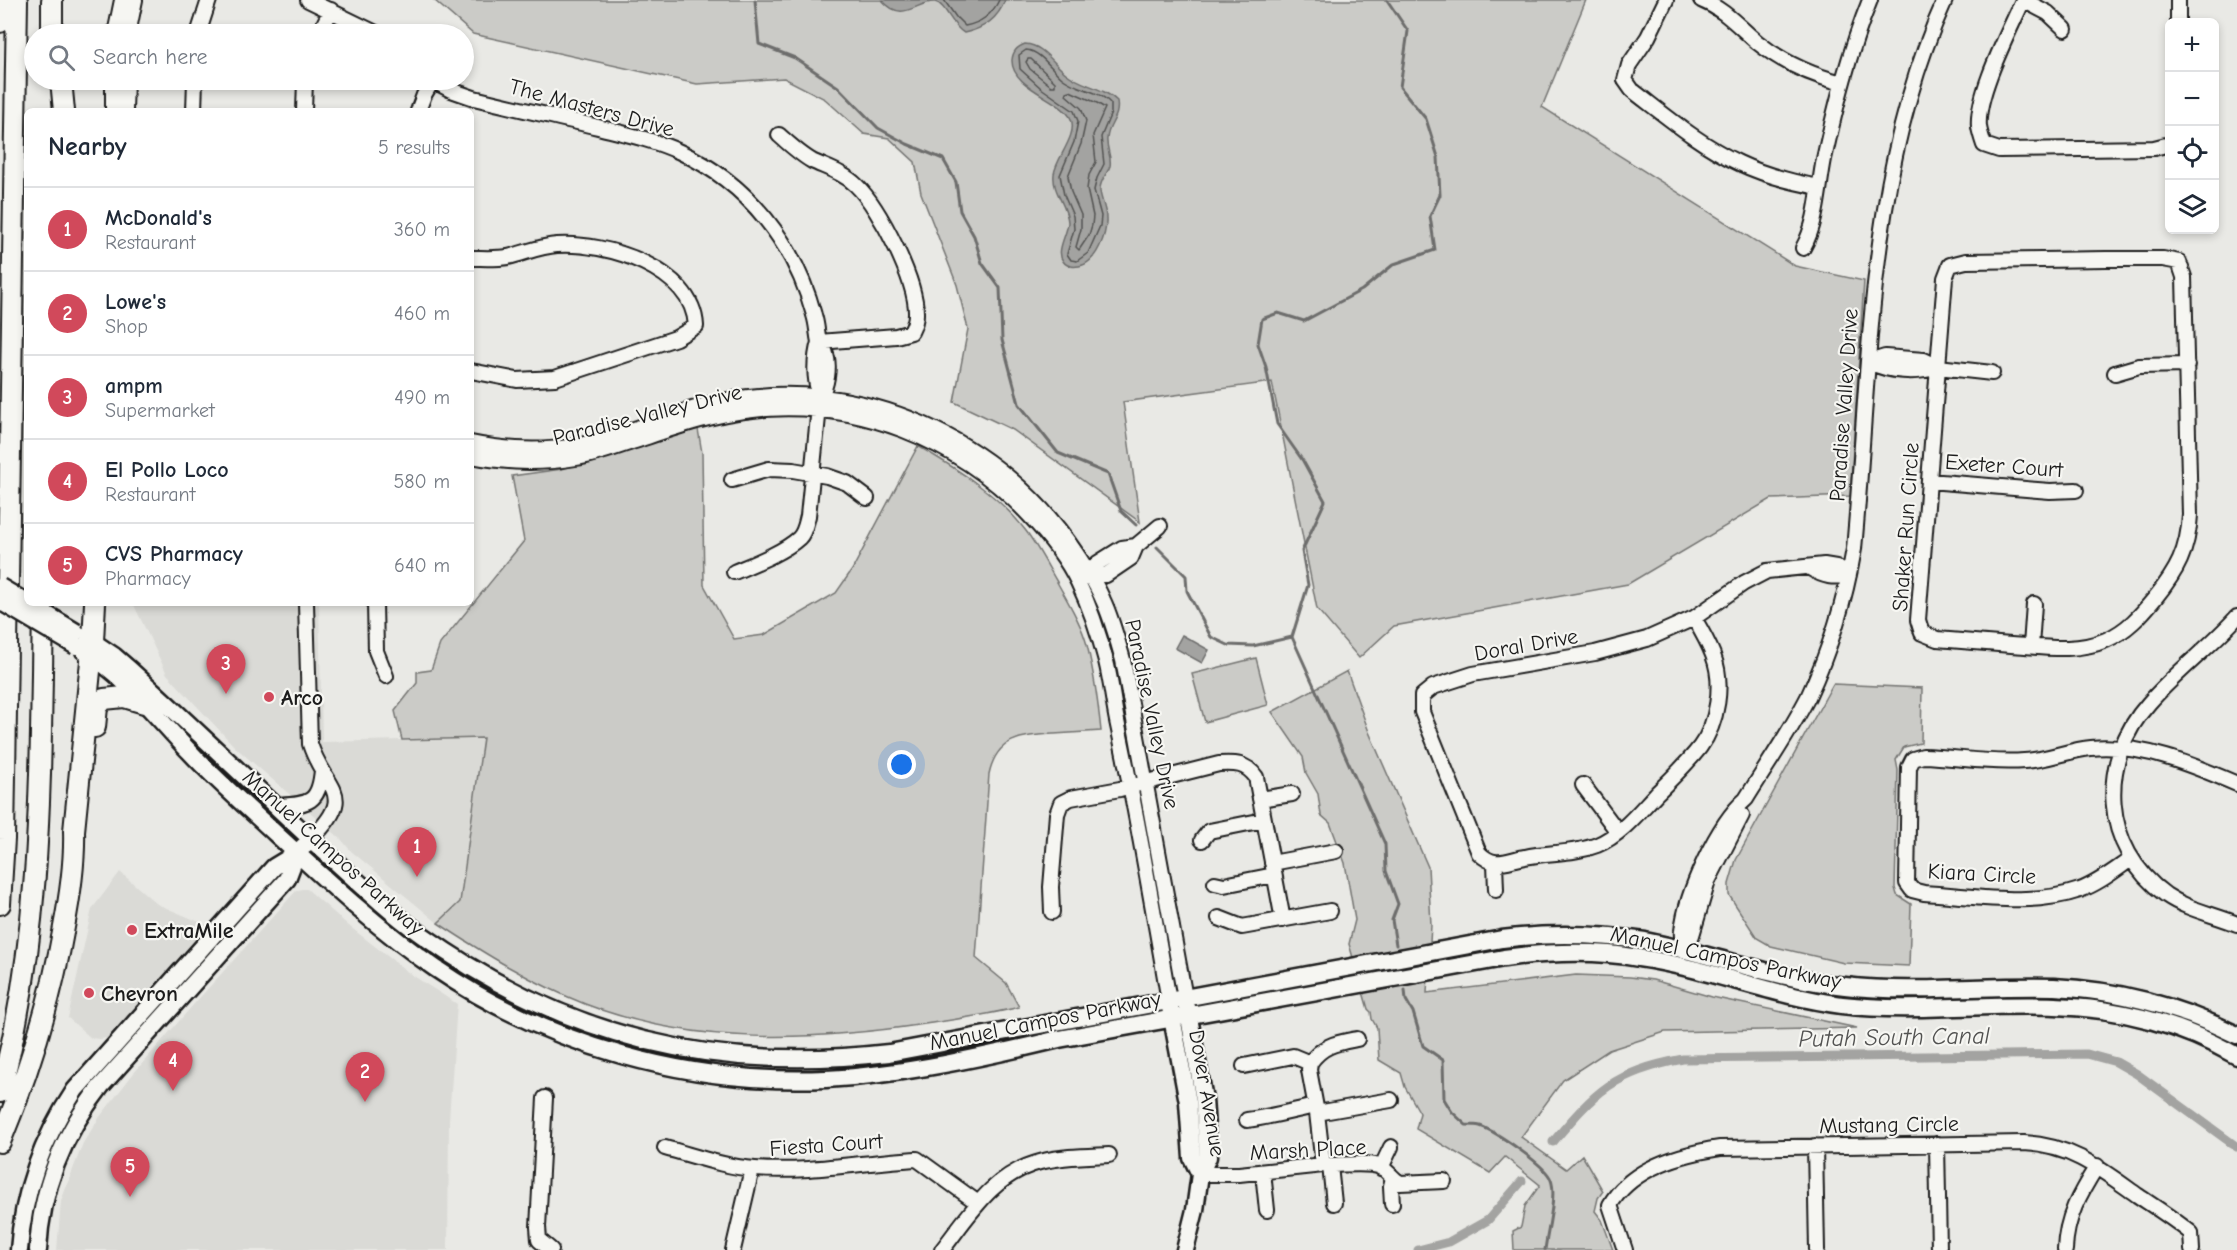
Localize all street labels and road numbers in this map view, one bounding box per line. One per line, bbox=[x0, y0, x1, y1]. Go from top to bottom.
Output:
street label: The Masters Drive bbox=[506, 73, 677, 143]
street label: Paradise Valley Drive bbox=[1824, 308, 1864, 503]
street label: Paradise Valley Drive bbox=[550, 379, 744, 451]
street label: Shaker Run Circle bbox=[1887, 442, 1925, 613]
street label: Exeter Court bbox=[1944, 449, 2065, 483]
street label: Paradise Valley Drive bbox=[1119, 617, 1185, 812]
street label: Doral Drive bbox=[1472, 623, 1580, 667]
street label: Manuel Campos Parkway bbox=[237, 764, 430, 941]
street label: Kiara Circle bbox=[1927, 858, 2037, 890]
street label: Manuel Campos Parkway bbox=[1608, 921, 1844, 995]
street label: Manuel Campos Parkway bbox=[927, 986, 1163, 1056]
street label: Dover Avenue bbox=[1183, 1028, 1231, 1159]
street label: Mustang Circle bbox=[1819, 1111, 1959, 1139]
street label: Fiesta Court bbox=[768, 1128, 884, 1162]
street label: Marsh Place bbox=[1249, 1134, 1367, 1166]

